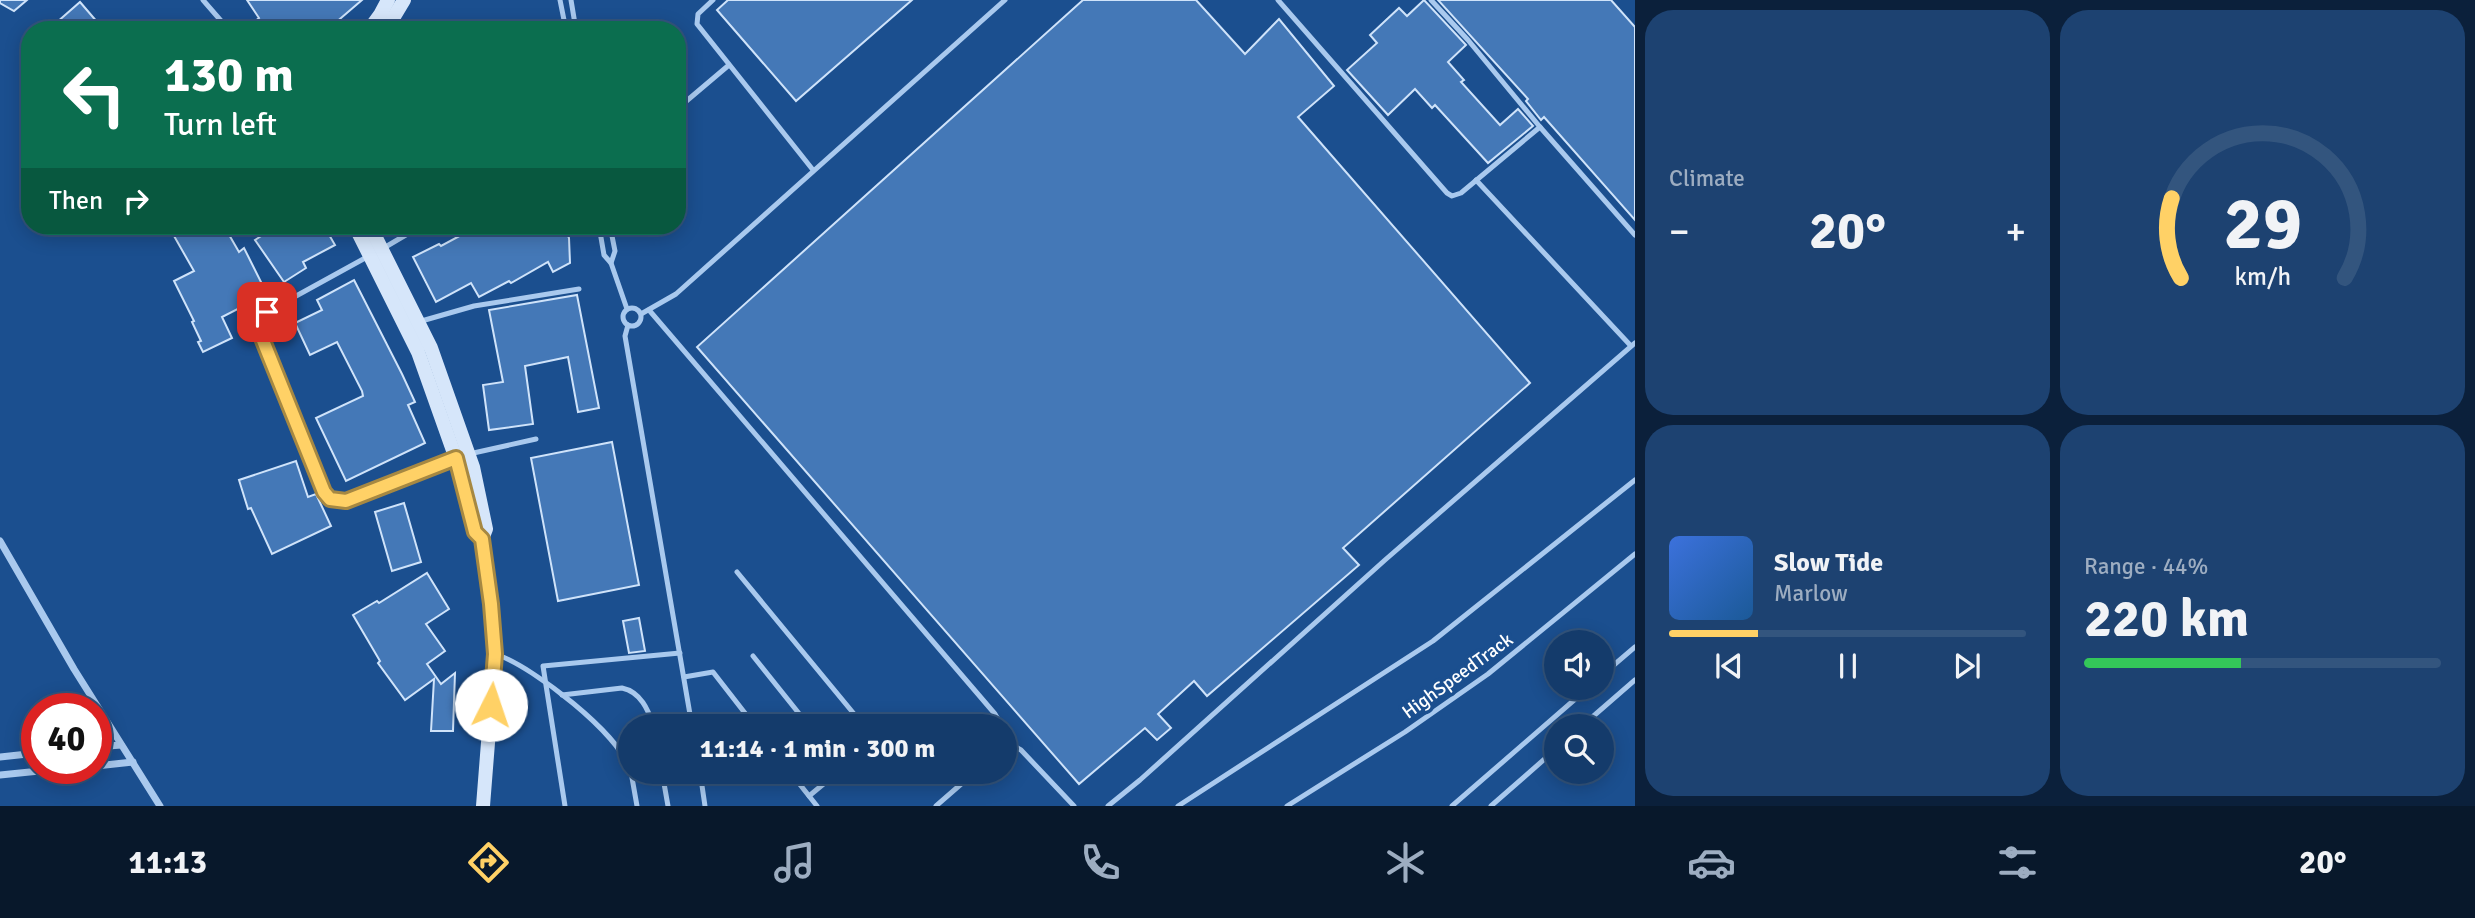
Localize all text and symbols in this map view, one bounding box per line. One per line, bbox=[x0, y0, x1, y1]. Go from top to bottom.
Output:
text: 130 m bbox=[164, 45, 294, 105]
icon: left bbox=[49, 49, 140, 140]
text: Turn left bbox=[164, 105, 277, 144]
text: Climate bbox=[1669, 164, 1745, 193]
text: 29 bbox=[2223, 181, 2302, 270]
icon: right bbox=[117, 182, 155, 220]
text: Then bbox=[49, 185, 103, 217]
text: 20° bbox=[1809, 199, 1886, 263]
text: − bbox=[1669, 208, 1690, 255]
text: + bbox=[2005, 208, 2026, 255]
text: km/h bbox=[2234, 261, 2291, 292]
pin bbox=[237, 282, 297, 342]
icon: arrive bbox=[248, 293, 286, 331]
text: Slow Tide bbox=[1774, 547, 1883, 579]
text: Range · 44% bbox=[2084, 552, 2208, 581]
text: Marlow bbox=[1774, 579, 1848, 608]
text: 220 km bbox=[2084, 587, 2249, 651]
street label: HighSpeedTrack bbox=[1397, 627, 1518, 724]
map controls bbox=[1544, 630, 1614, 784]
button: sound bbox=[1544, 630, 1614, 700]
icon: previous bbox=[1710, 647, 1748, 685]
icon: pause bbox=[1829, 647, 1867, 685]
icon: next bbox=[1948, 647, 1986, 685]
position arrow bbox=[454, 668, 528, 742]
speed limit sign: 40 bbox=[21, 693, 112, 784]
button: search bbox=[1544, 714, 1614, 784]
text: 11:14 · 1 min · 300 m bbox=[700, 733, 935, 765]
icon: directions bbox=[464, 838, 513, 887]
icon: music bbox=[770, 838, 819, 887]
icon: phone bbox=[1076, 838, 1125, 887]
icon: climate bbox=[1381, 838, 1430, 887]
icon: car bbox=[1687, 838, 1736, 887]
icon: filters bbox=[1993, 838, 2042, 887]
text: 11:13 bbox=[128, 843, 207, 882]
text: 20° bbox=[2299, 843, 2346, 882]

